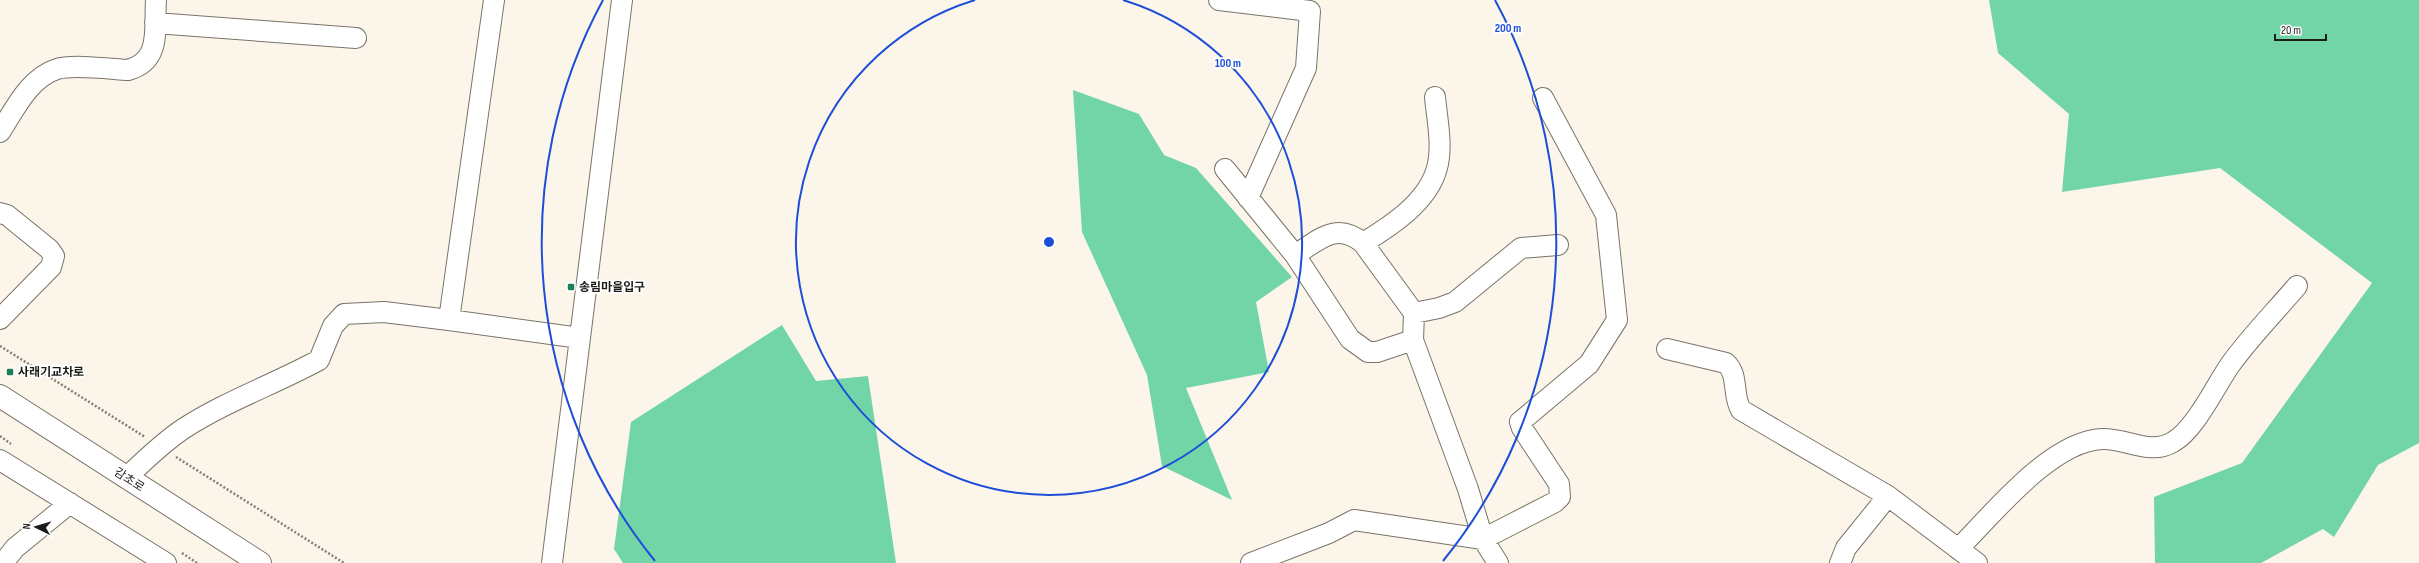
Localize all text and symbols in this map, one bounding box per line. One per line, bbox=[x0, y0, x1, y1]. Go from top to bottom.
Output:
scale bar bbox=[2275, 16, 2326, 42]
text: 200 m bbox=[1495, 21, 1521, 36]
text: 20 m bbox=[2281, 23, 2301, 38]
text: 100 m bbox=[1215, 56, 1241, 71]
centre of rings bbox=[1042, 235, 1056, 249]
place label: 송림마을입구 bbox=[579, 280, 645, 295]
marker: 송림마을입구 bbox=[566, 282, 576, 292]
place label: 사래기교차로 bbox=[18, 365, 84, 380]
marker: 사래기교차로 bbox=[5, 367, 15, 377]
street label: 감초로 bbox=[111, 465, 147, 495]
north arrow bbox=[16, 507, 56, 547]
text: N bbox=[20, 523, 33, 530]

